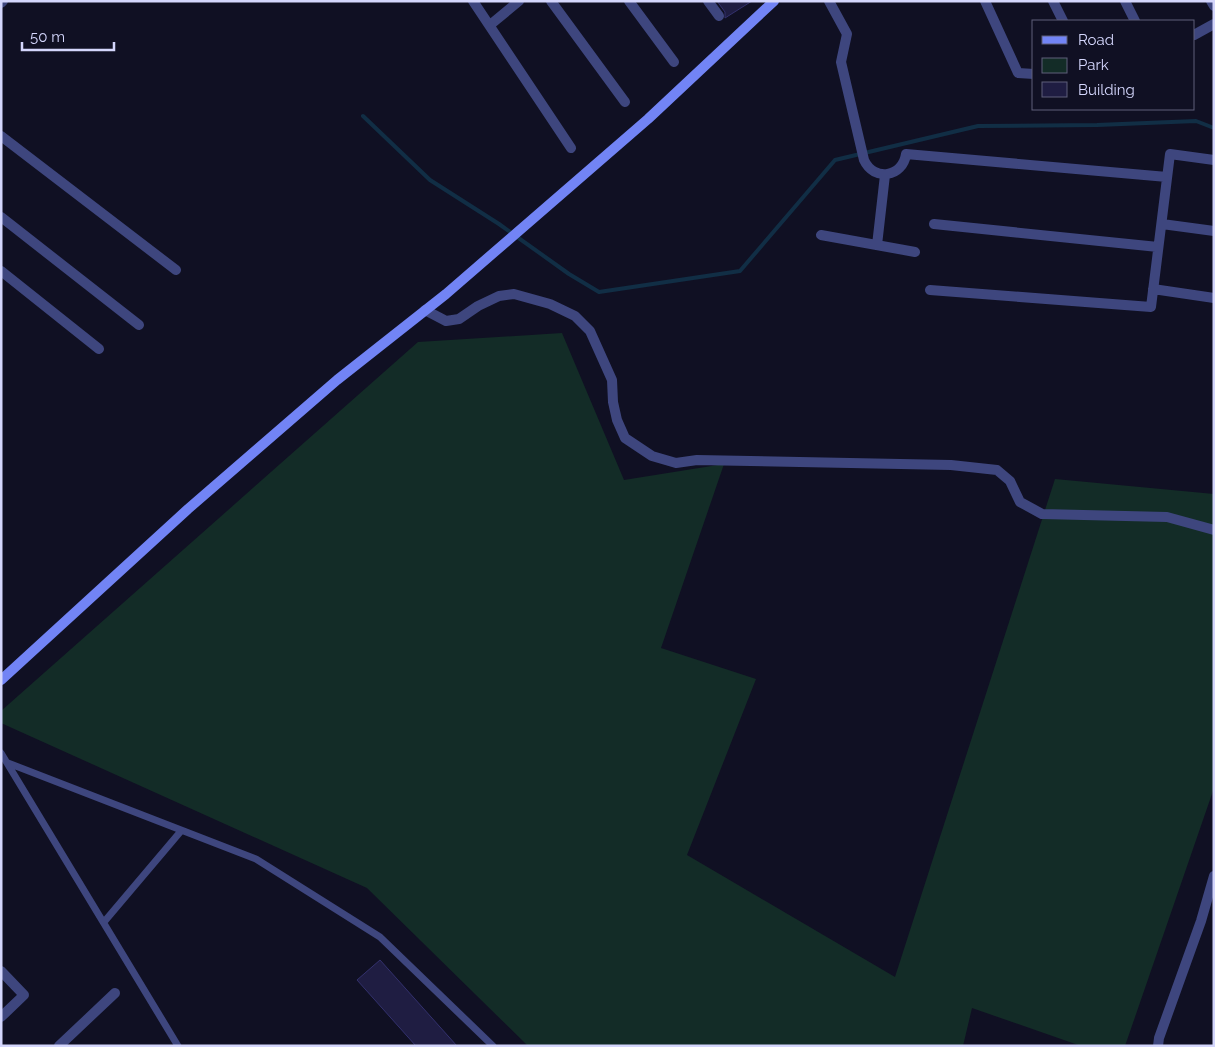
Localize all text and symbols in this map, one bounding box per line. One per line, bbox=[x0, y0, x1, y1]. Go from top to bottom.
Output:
scale bar bbox=[22, 20, 115, 52]
legend bbox=[1032, 20, 1195, 110]
text: 50 m bbox=[30, 28, 65, 46]
text: Road bbox=[1078, 31, 1114, 49]
text: Park bbox=[1078, 56, 1109, 74]
text: Building bbox=[1078, 81, 1135, 99]

